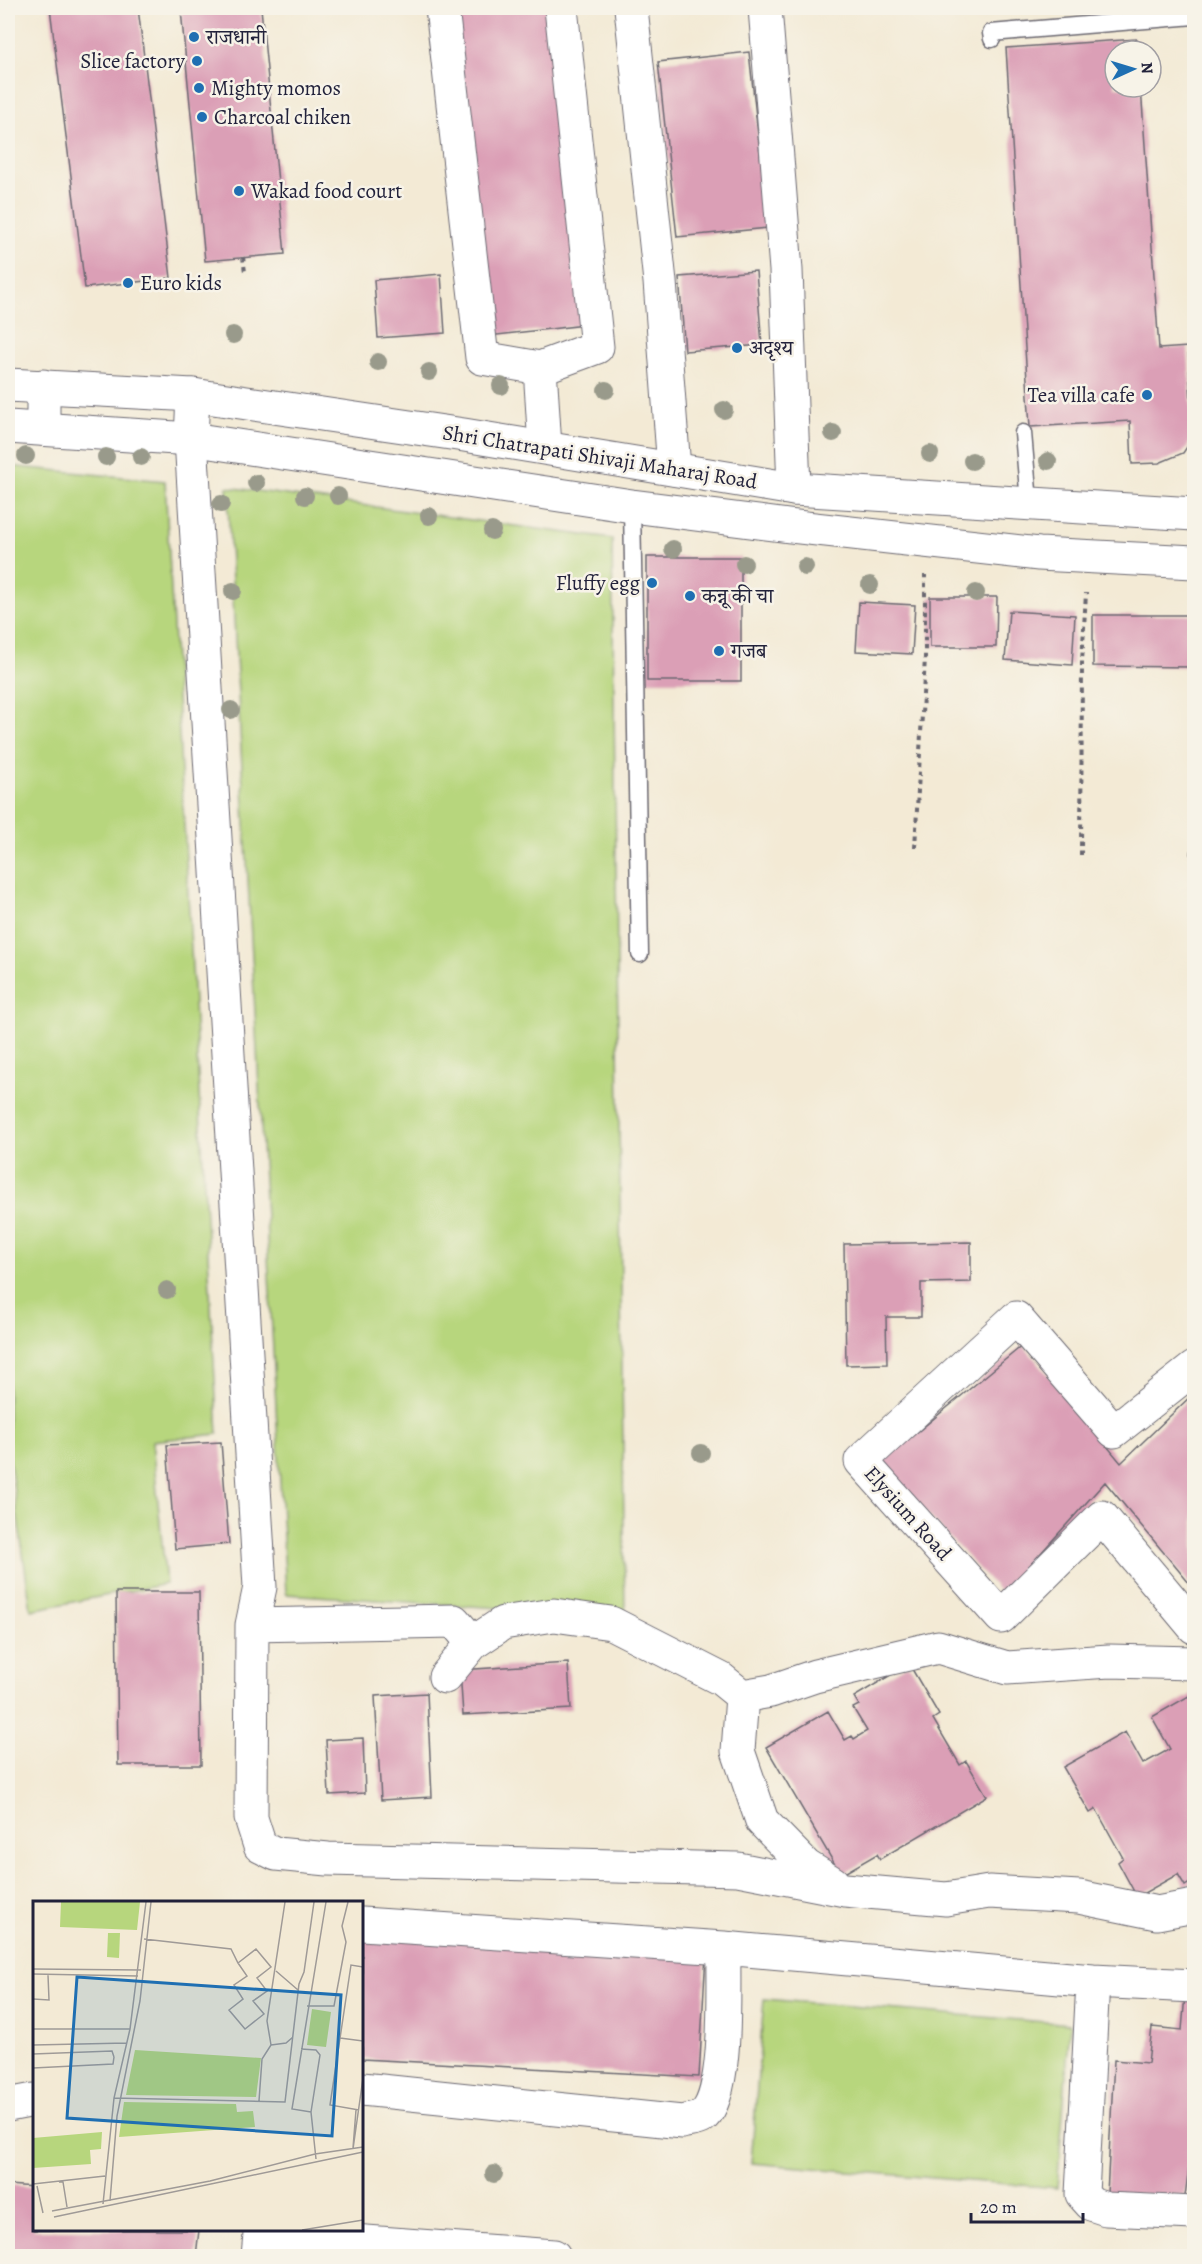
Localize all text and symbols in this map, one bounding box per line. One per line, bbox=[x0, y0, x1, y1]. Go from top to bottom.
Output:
place label: राजधानी bbox=[205, 23, 267, 51]
marker: राजधानी bbox=[187, 30, 201, 44]
north arrow bbox=[1103, 39, 1163, 99]
place label: Slice factory bbox=[80, 47, 186, 75]
marker: Slice factory bbox=[190, 54, 204, 68]
text: N bbox=[1136, 61, 1158, 75]
place label: Mighty momos bbox=[211, 74, 341, 102]
marker: Mighty momos bbox=[192, 81, 206, 95]
place label: Charcoal chiken bbox=[214, 103, 351, 131]
marker: Charcoal chiken bbox=[195, 110, 209, 124]
place label: Wakad food court bbox=[250, 177, 402, 205]
marker: Wakad food court bbox=[232, 184, 246, 198]
place label: Euro kids bbox=[140, 269, 222, 297]
marker: Euro kids bbox=[121, 276, 135, 290]
place label: अदृश्य bbox=[749, 334, 794, 362]
marker: अदृश्य bbox=[730, 341, 744, 355]
place label: Tea villa cafe bbox=[1028, 381, 1135, 409]
marker: Tea villa cafe bbox=[1140, 388, 1154, 402]
street label: Shri Chatrapati Shivaji Maharaj Road bbox=[441, 418, 760, 496]
place label: Fluffy egg bbox=[556, 569, 640, 597]
marker: Fluffy egg bbox=[645, 576, 659, 590]
place label: कन्नू की चा bbox=[701, 582, 774, 610]
marker: कन्नू की चा bbox=[683, 589, 697, 603]
place label: गजब bbox=[730, 637, 768, 665]
marker: गजब bbox=[712, 644, 726, 658]
street label: Elysium Road bbox=[858, 1460, 958, 1567]
inset map bbox=[33, 1901, 363, 2231]
scale bar bbox=[971, 2186, 1084, 2224]
text: 20 m bbox=[980, 2195, 1017, 2219]

